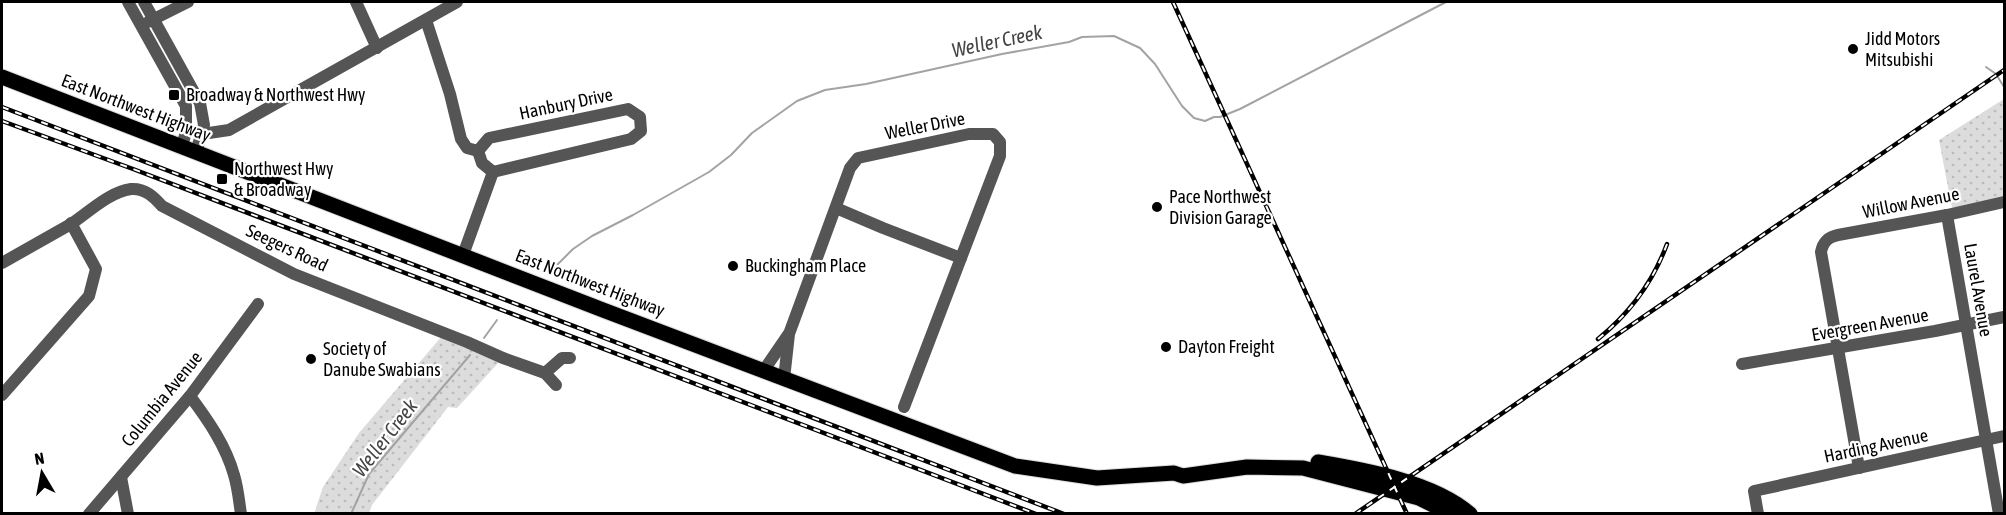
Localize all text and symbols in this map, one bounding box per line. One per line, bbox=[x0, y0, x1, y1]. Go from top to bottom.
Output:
water label: Weller Creek bbox=[950, 20, 1044, 61]
place label: Jidd Motors Mitsubishi bbox=[1865, 28, 1940, 70]
marker: Jidd Motors Mitsubishi bbox=[1846, 42, 1860, 56]
street label: East Northwest Highway bbox=[59, 69, 214, 146]
street label: Hanbury Drive bbox=[517, 83, 615, 124]
place label: Broadway & Northwest Hwy bbox=[186, 84, 365, 105]
marker: Broadway & Northwest Hwy bbox=[167, 88, 181, 102]
street label: Weller Drive bbox=[883, 107, 967, 144]
place label: Northwest Hwy & Broadway bbox=[234, 158, 334, 200]
marker: Northwest Hwy & Broadway bbox=[215, 172, 229, 186]
street label: Willow Avenue bbox=[1861, 183, 1961, 222]
place label: Pace Northwest Division Garage bbox=[1169, 186, 1272, 228]
marker: Pace Northwest Division Garage bbox=[1150, 200, 1164, 214]
street label: Seegers Road bbox=[243, 219, 331, 276]
street label: Laurel Avenue bbox=[1960, 242, 1997, 338]
street label: East Northwest Highway bbox=[513, 244, 668, 321]
place label: Buckingham Place bbox=[745, 255, 866, 276]
marker: Buckingham Place bbox=[726, 259, 740, 273]
street label: Evergreen Avenue bbox=[1810, 304, 1930, 345]
place label: Dayton Freight bbox=[1178, 336, 1275, 357]
place label: Society of Danube Swabians bbox=[323, 338, 441, 380]
marker: Dayton Freight bbox=[1159, 340, 1173, 354]
street label: Columbia Avenue bbox=[117, 347, 206, 450]
marker: Society of Danube Swabians bbox=[304, 352, 318, 366]
water label: Weller Creek bbox=[347, 394, 422, 481]
street label: Harding Avenue bbox=[1822, 424, 1930, 467]
north arrow bbox=[12, 443, 72, 503]
text: N bbox=[33, 449, 46, 468]

